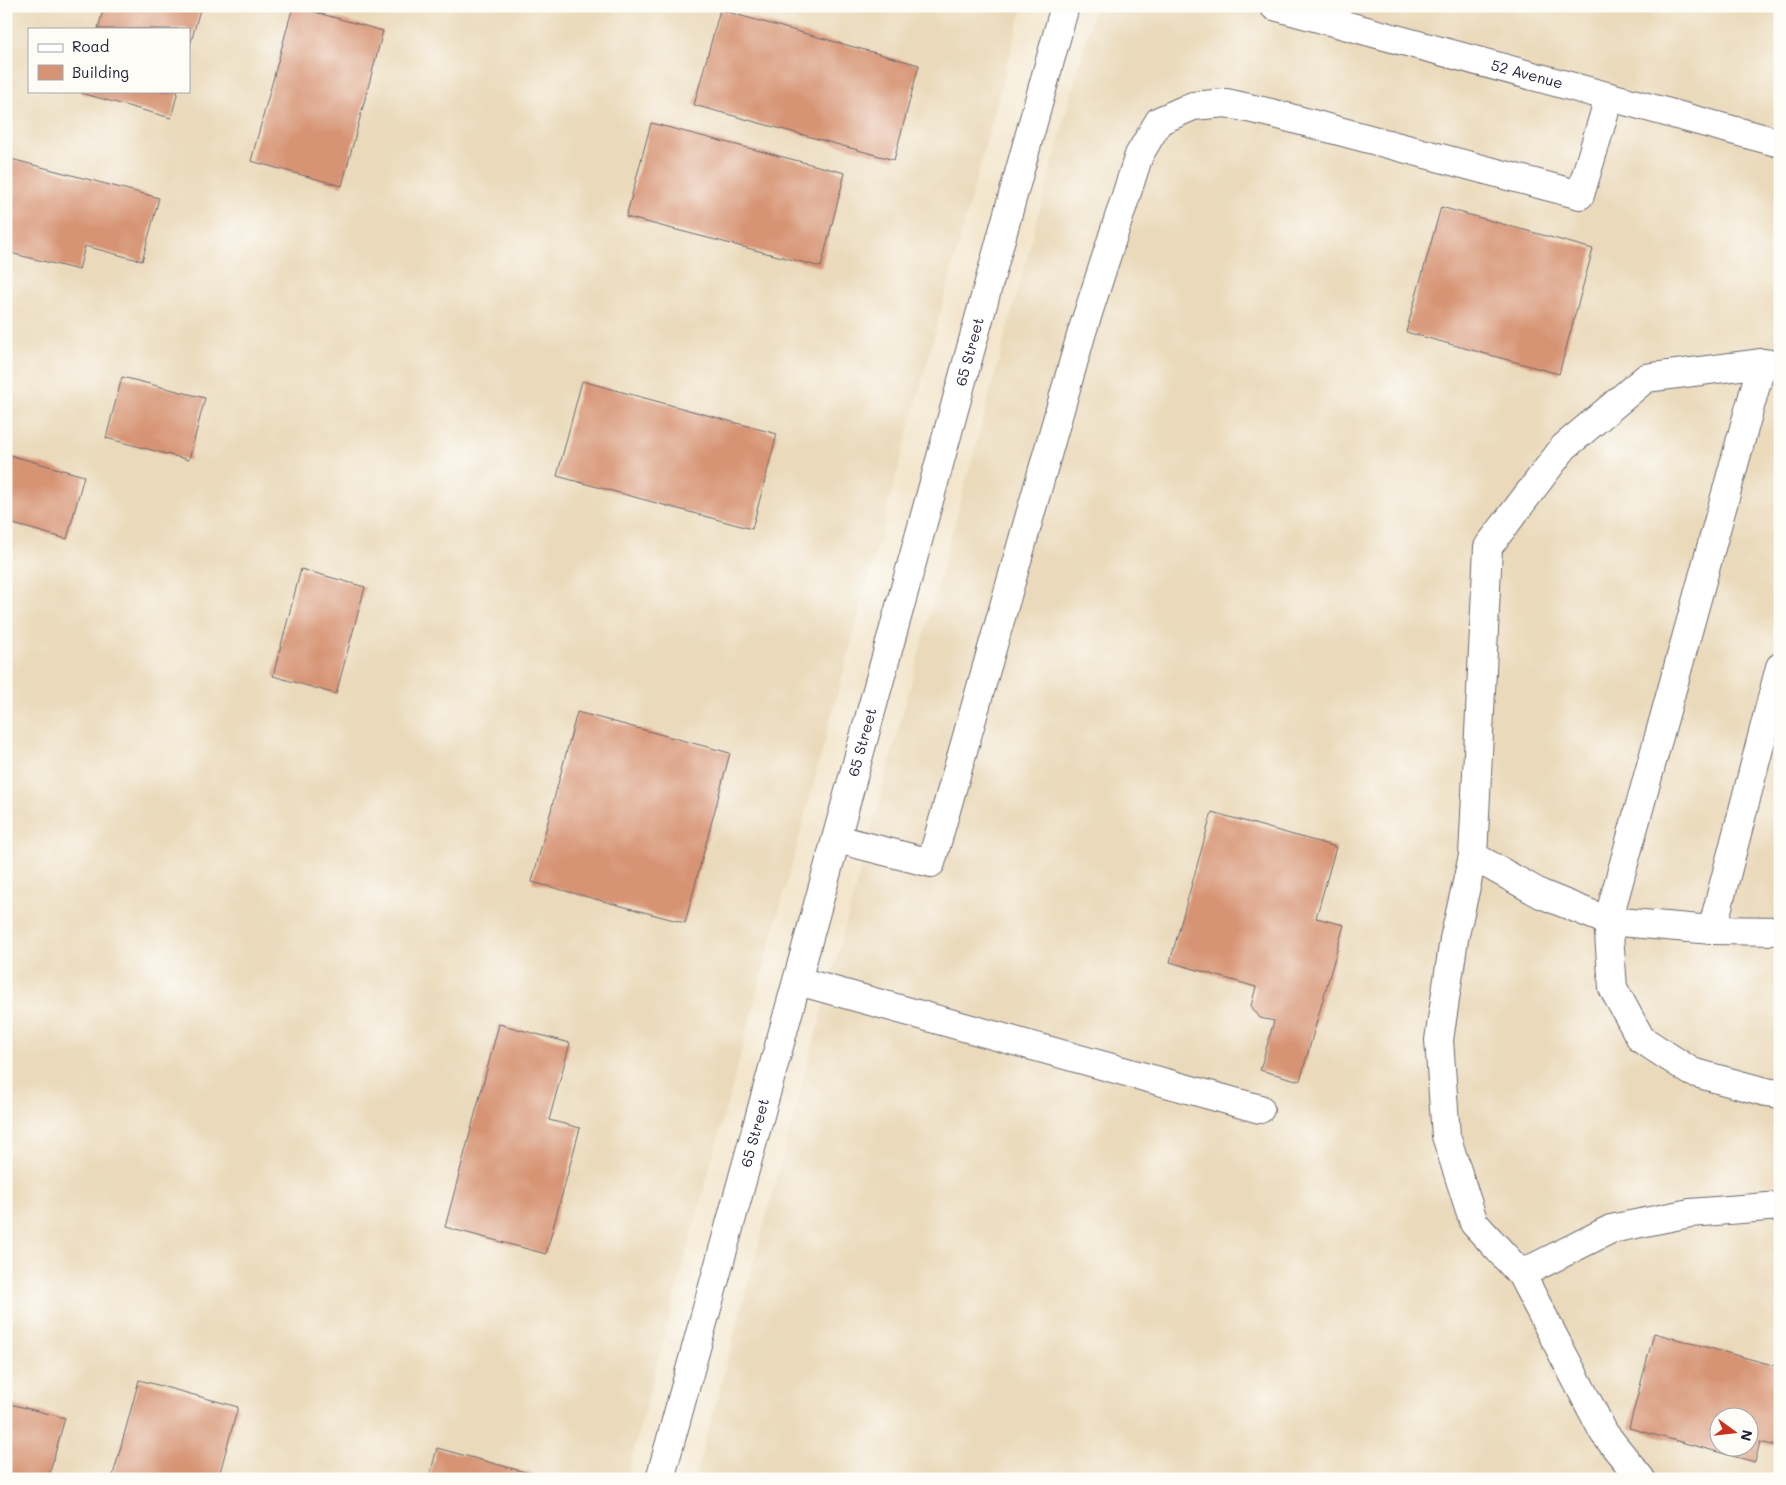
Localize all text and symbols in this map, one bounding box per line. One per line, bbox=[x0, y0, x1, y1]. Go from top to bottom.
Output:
legend bbox=[28, 28, 190, 92]
text: Road bbox=[72, 36, 109, 56]
street label: 52 Avenue bbox=[1489, 54, 1565, 93]
text: Building bbox=[72, 62, 129, 82]
street label: 65 Street bbox=[950, 315, 988, 388]
street label: 65 Street bbox=[843, 705, 881, 779]
street label: 65 Street bbox=[735, 1096, 773, 1169]
north arrow bbox=[1708, 1408, 1758, 1458]
text: N bbox=[1736, 1428, 1758, 1443]

